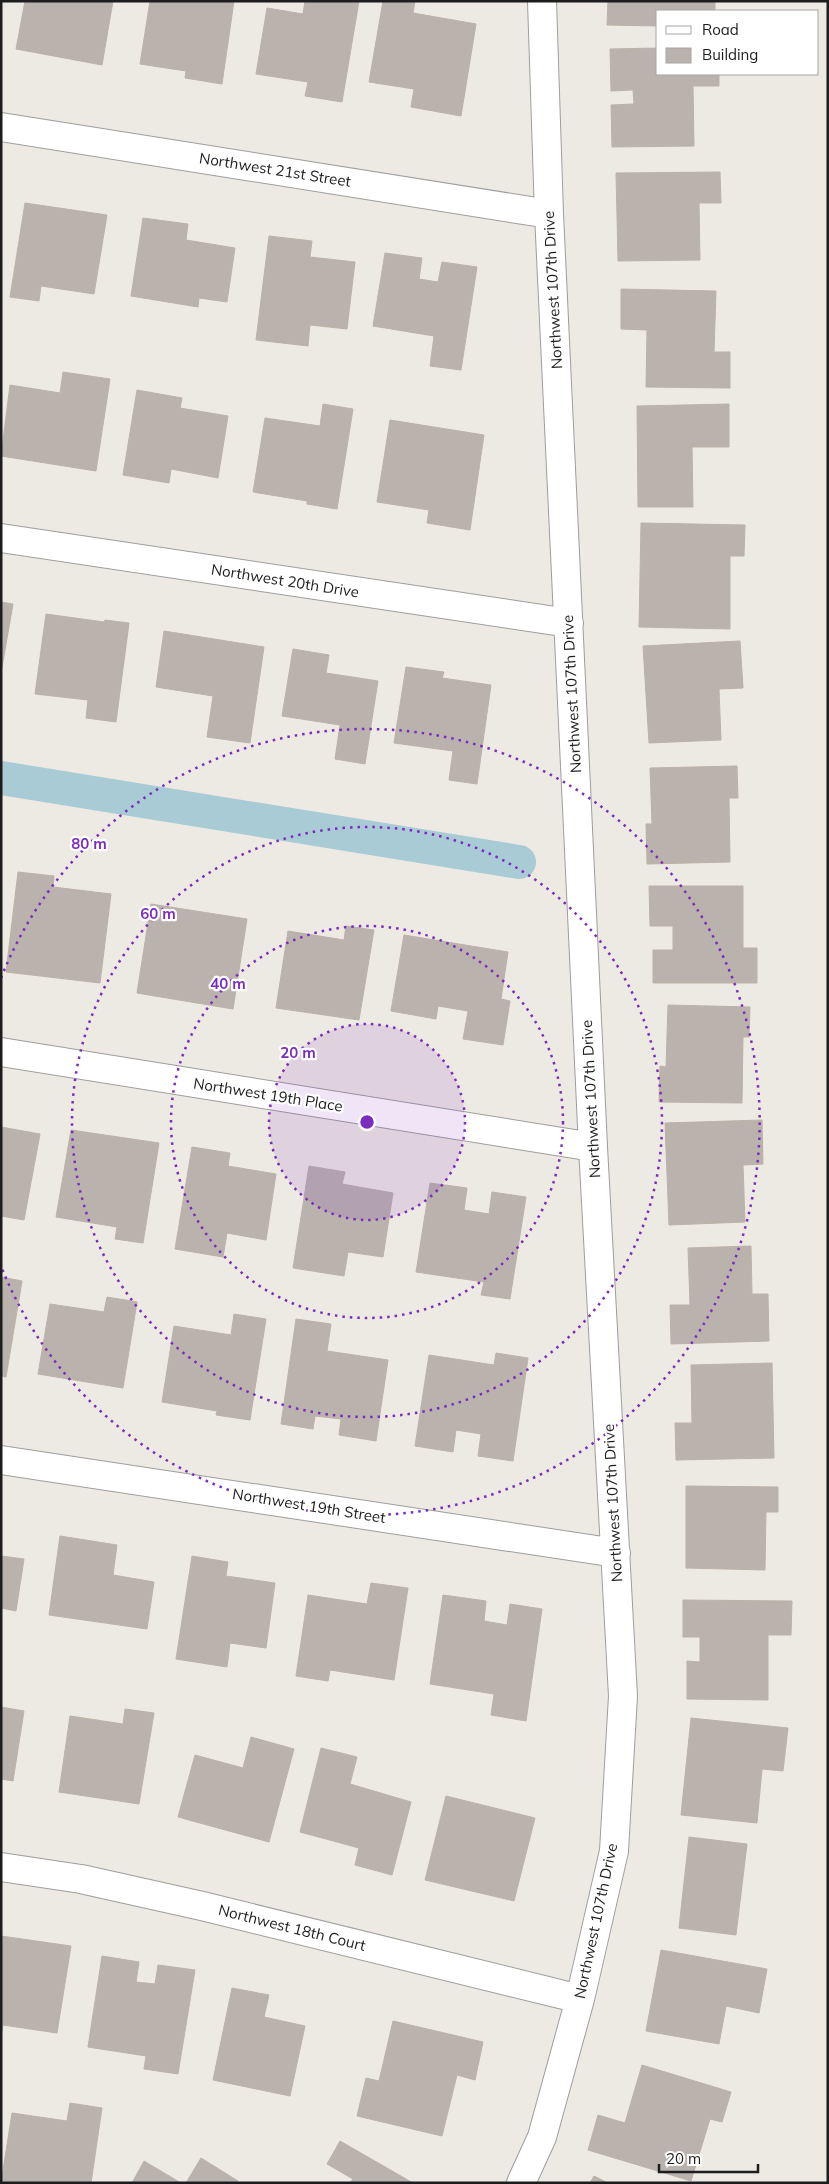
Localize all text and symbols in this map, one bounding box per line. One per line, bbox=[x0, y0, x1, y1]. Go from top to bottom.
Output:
legend bbox=[656, 10, 819, 75]
text: Road bbox=[702, 20, 739, 39]
text: Building bbox=[702, 45, 758, 64]
street label: Northwest 21st Street bbox=[198, 148, 352, 191]
street label: Northwest 107th Drive bbox=[539, 210, 566, 370]
street label: Northwest 20th Drive bbox=[210, 559, 360, 602]
street label: Northwest 107th Drive bbox=[558, 614, 585, 774]
text: 80 m bbox=[71, 834, 107, 853]
text: 60 m bbox=[140, 904, 176, 923]
text: 40 m bbox=[210, 974, 246, 993]
street label: Northwest 107th Drive bbox=[577, 1019, 604, 1179]
text: 20 m bbox=[280, 1043, 316, 1062]
street label: Northwest 19th Place bbox=[192, 1073, 344, 1116]
centre of rings bbox=[358, 1113, 376, 1131]
street label: Northwest 107th Drive bbox=[599, 1423, 626, 1583]
street label: Northwest 19th Street bbox=[231, 1484, 387, 1527]
street label: Northwest 107th Drive bbox=[570, 1841, 621, 2000]
street label: Northwest 18th Court bbox=[216, 1900, 368, 1955]
scale bar bbox=[659, 2142, 758, 2174]
text: 20 m bbox=[666, 2149, 701, 2168]

